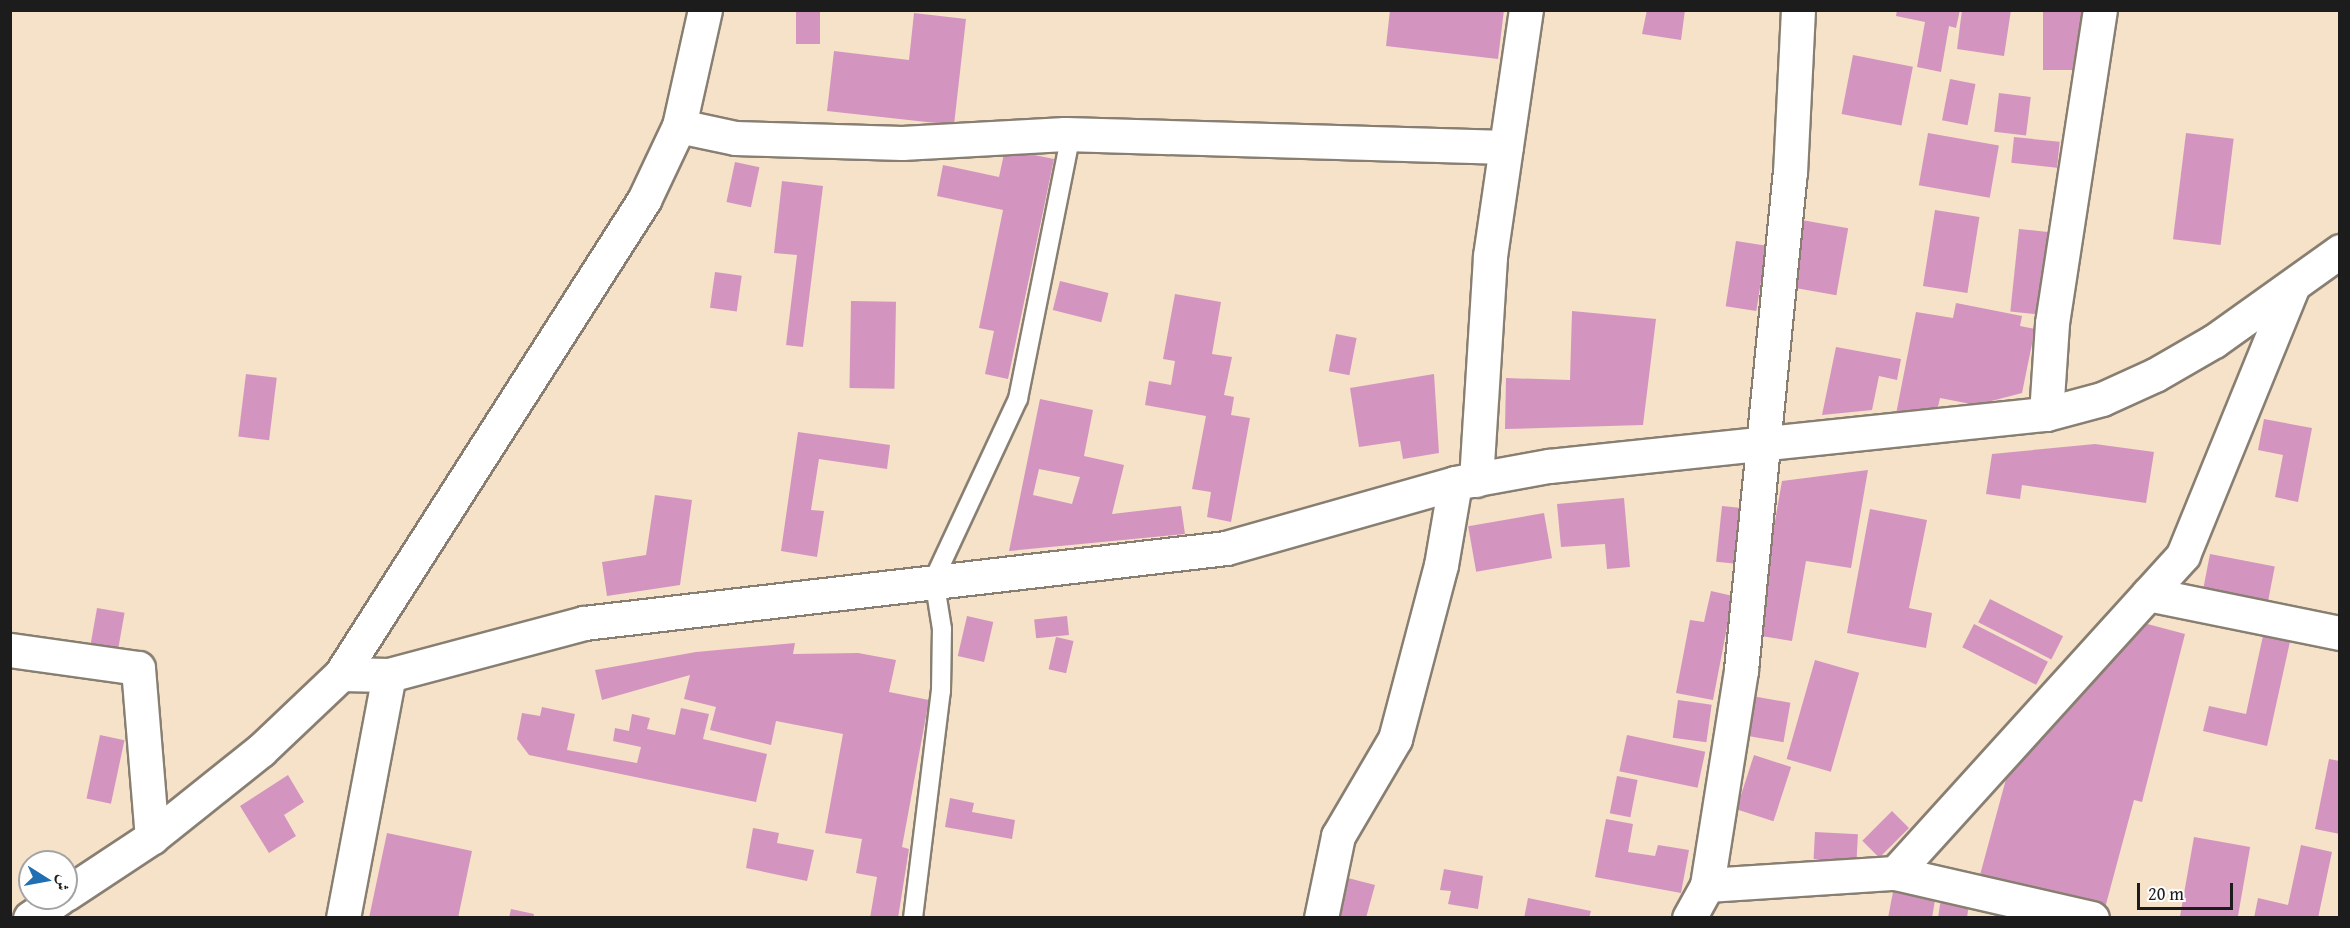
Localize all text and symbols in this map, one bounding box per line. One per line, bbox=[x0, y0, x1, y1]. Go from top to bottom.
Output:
north arrow bbox=[18, 850, 78, 910]
scale bar bbox=[2140, 871, 2236, 909]
text: ش bbox=[50, 873, 77, 893]
text: 20 m bbox=[2148, 880, 2184, 907]

